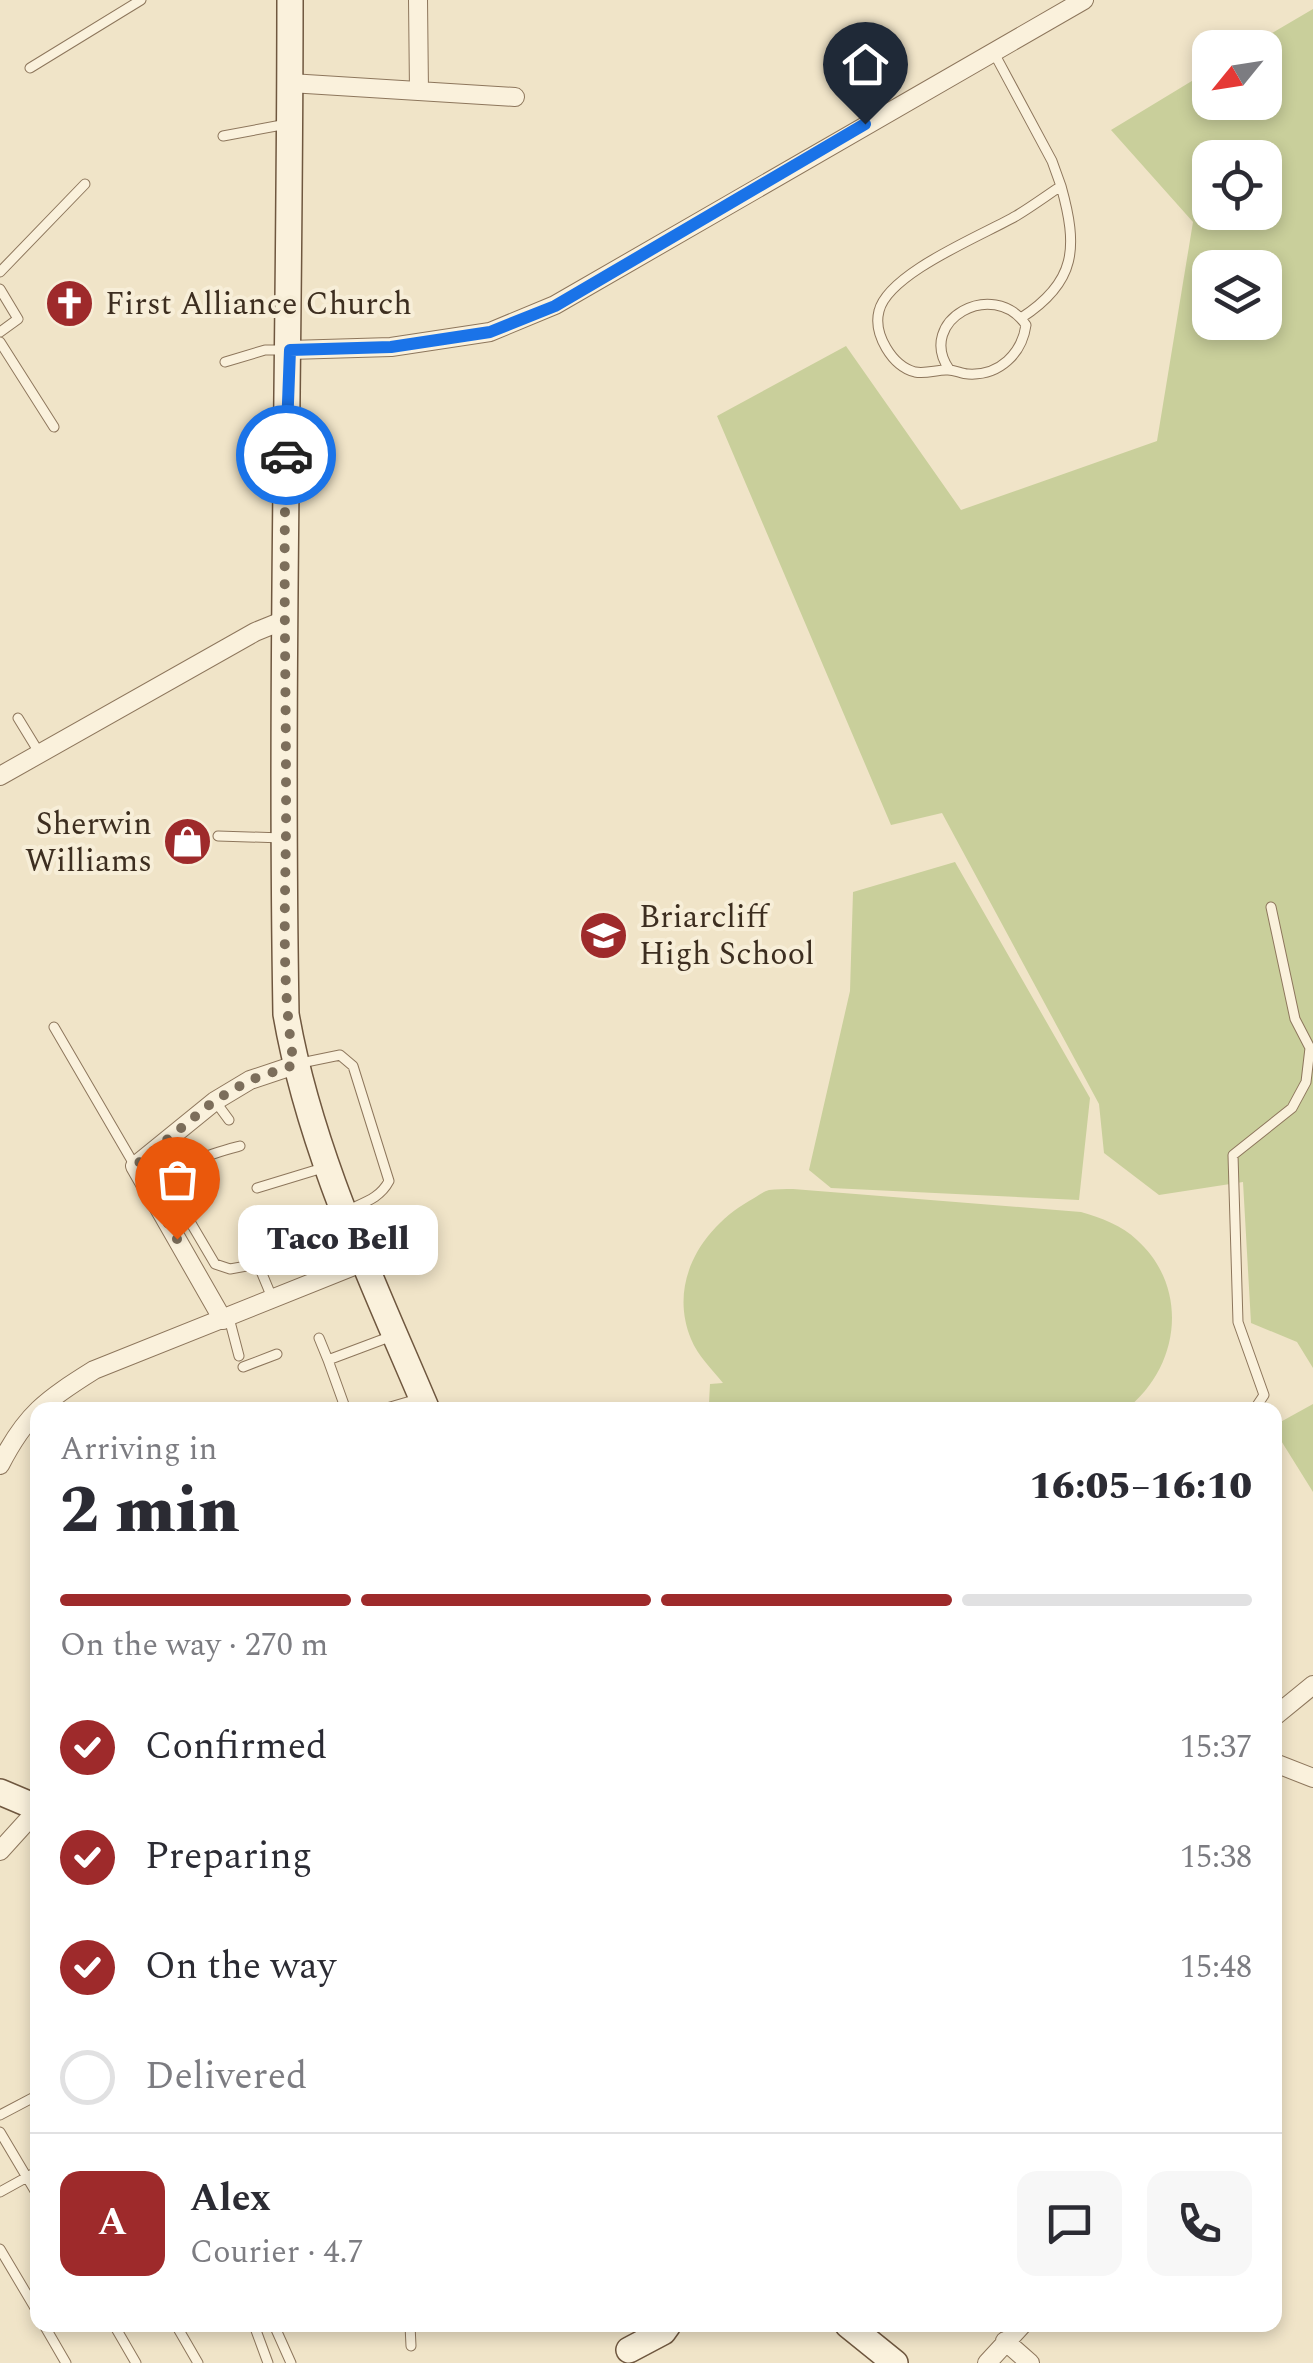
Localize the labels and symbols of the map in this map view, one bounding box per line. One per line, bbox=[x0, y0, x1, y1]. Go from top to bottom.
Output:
pin bbox=[823, 22, 908, 125]
north arrow bbox=[1192, 30, 1282, 120]
church icon: First Alliance Church bbox=[44, 278, 96, 330]
place label: First Alliance Church bbox=[105, 280, 412, 329]
courier bbox=[236, 405, 336, 505]
place label: Sherwin Williams bbox=[25, 800, 152, 886]
shop icon: Sherwin Williams bbox=[161, 816, 213, 868]
place label: Briarcliff High School bbox=[639, 893, 814, 979]
school or university icon: Briarcliff High School bbox=[578, 909, 630, 961]
pin bbox=[135, 1137, 220, 1240]
callout: Taco Bell bbox=[237, 1204, 437, 1274]

